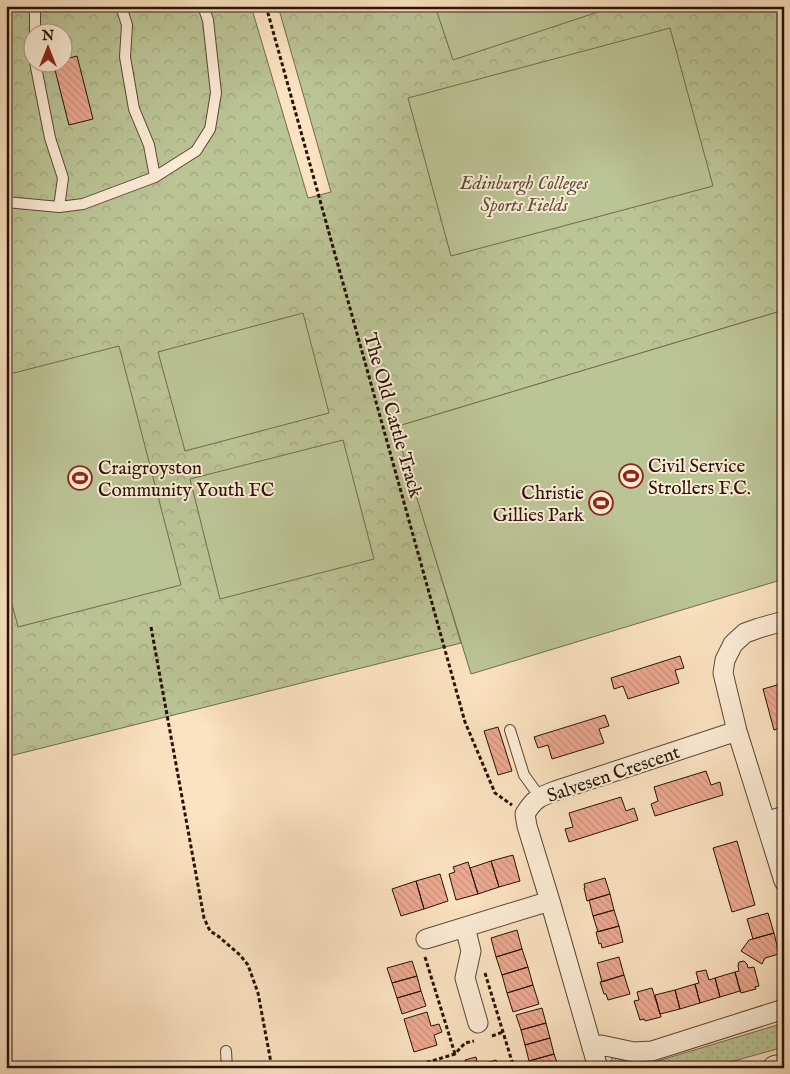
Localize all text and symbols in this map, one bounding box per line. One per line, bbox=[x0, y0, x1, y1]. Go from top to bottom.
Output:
north arrow bbox=[22, 22, 72, 72]
text: N bbox=[41, 27, 54, 45]
park label: Edinburgh Colleges Sports Fields bbox=[459, 172, 589, 218]
street label: The Old Cattle Track bbox=[357, 330, 427, 502]
place label: Civil Service Strollers F.C. bbox=[648, 455, 751, 501]
place label: Craigroyston Community Youth FC bbox=[98, 457, 274, 503]
sports icon: Civil Service Strollers F.C. bbox=[618, 463, 644, 489]
sports icon: Craigroyston Community Youth FC bbox=[67, 465, 93, 491]
place label: Christie Gillies Park bbox=[493, 482, 585, 528]
sports icon: Christie Gillies Park bbox=[588, 490, 614, 516]
street label: Salvesen Crescent bbox=[544, 741, 684, 809]

